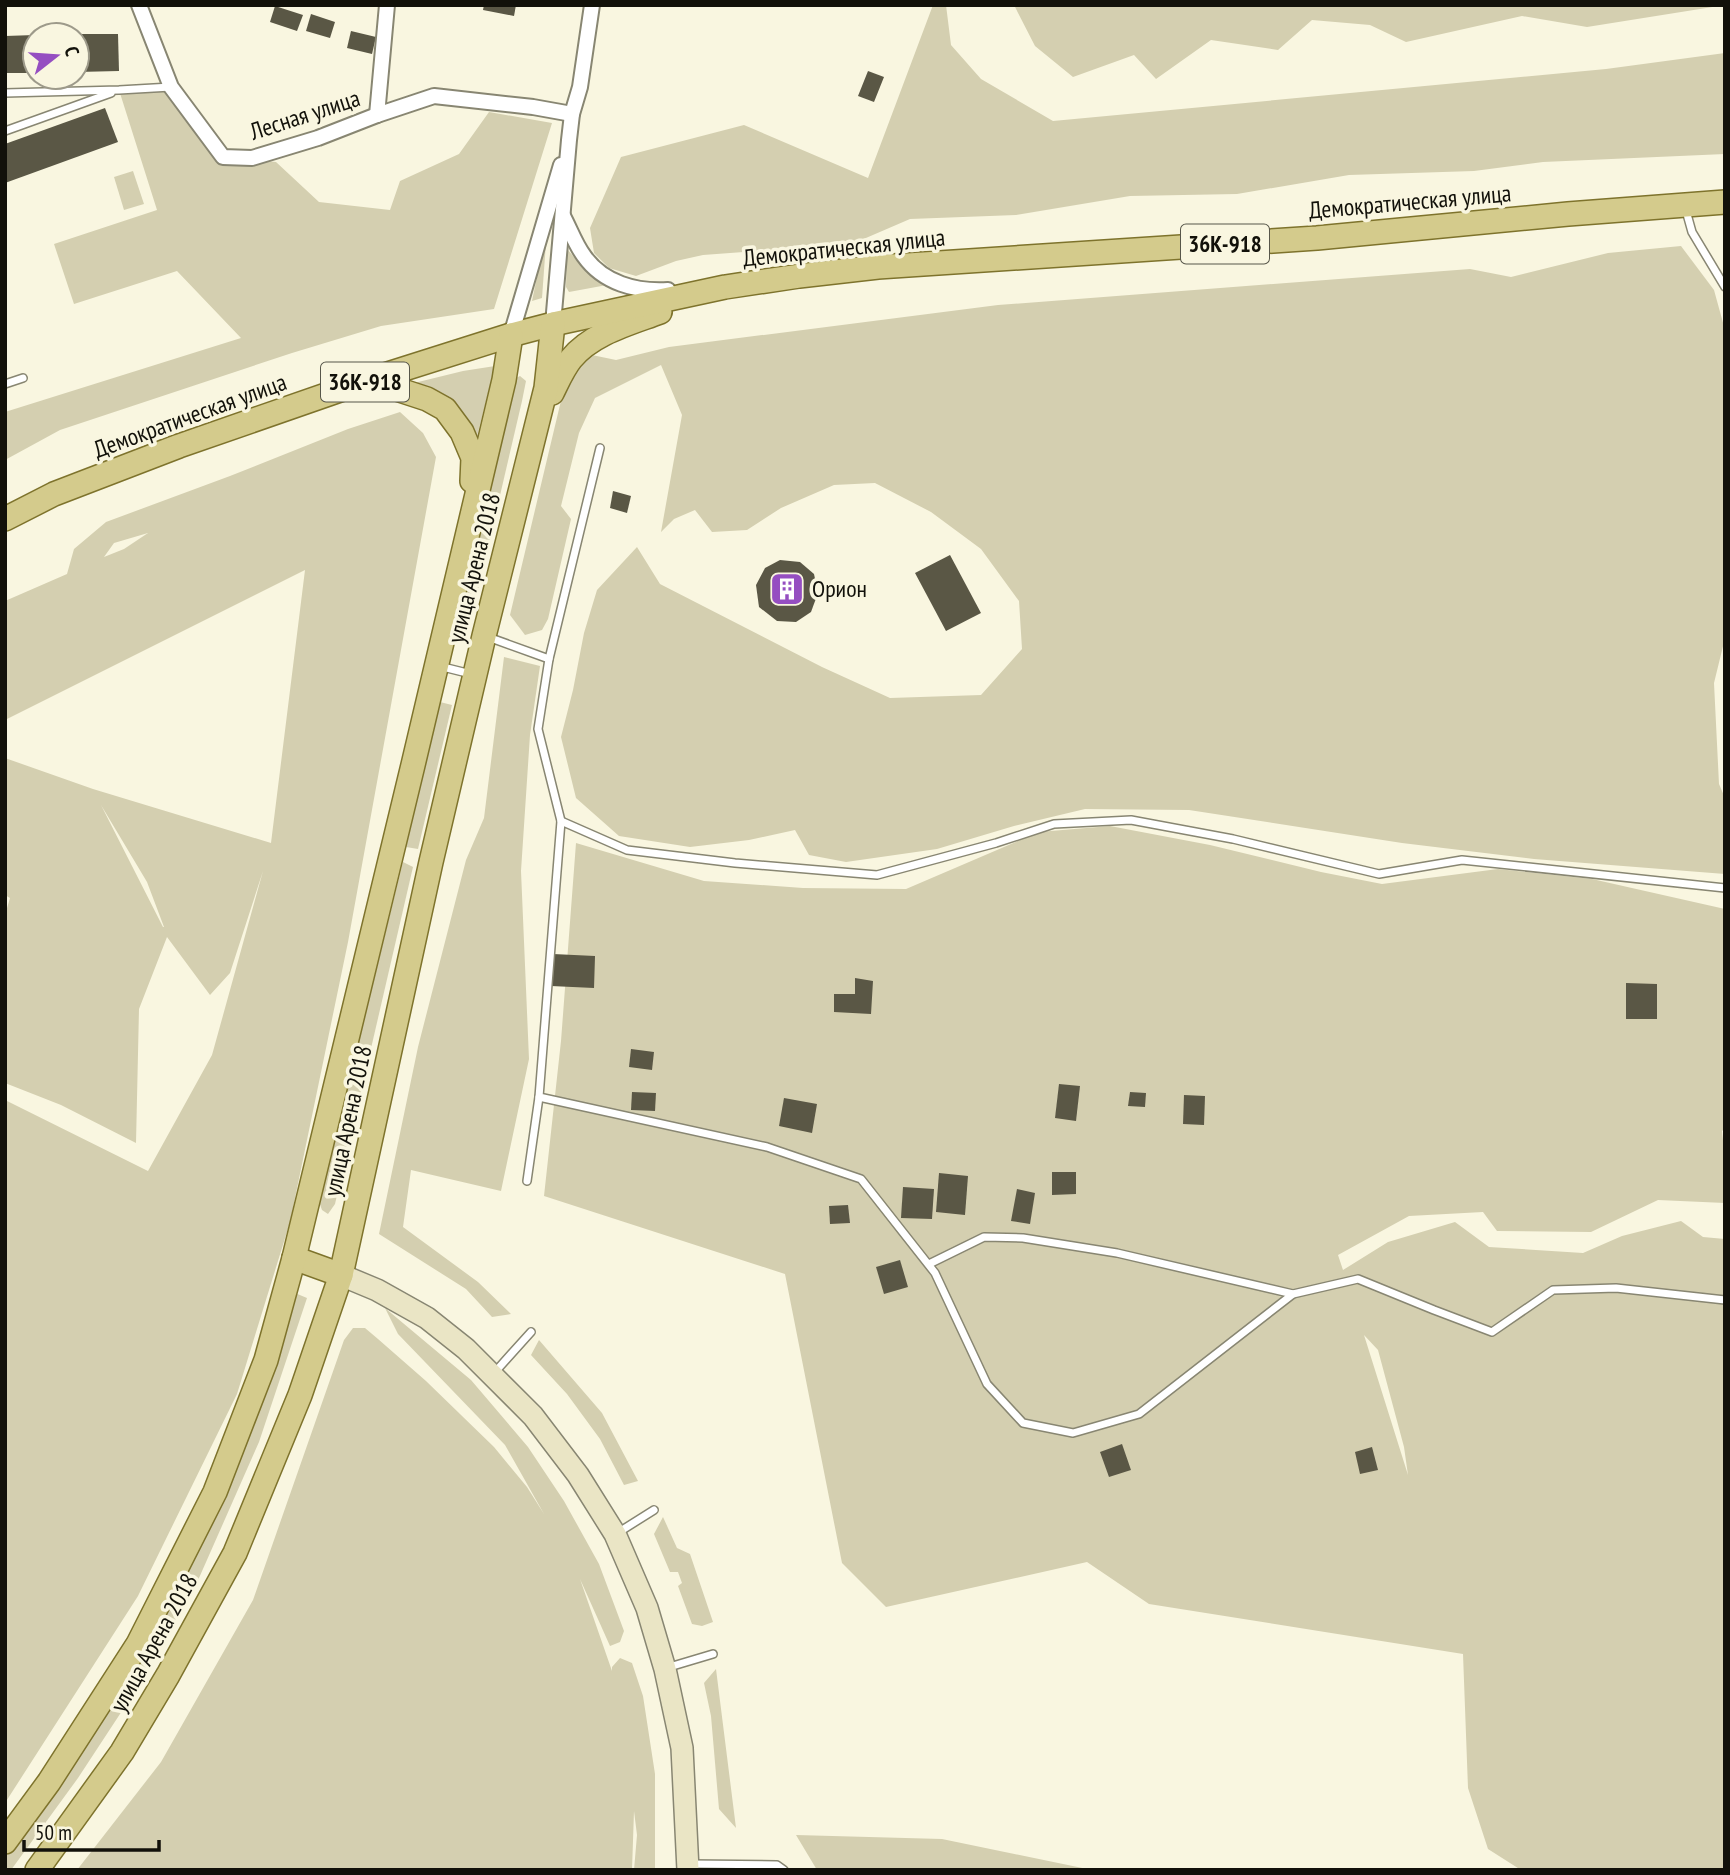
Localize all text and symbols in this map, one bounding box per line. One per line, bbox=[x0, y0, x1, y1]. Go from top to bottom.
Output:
north arrow bbox=[21, 21, 91, 91]
text: С bbox=[60, 43, 85, 59]
street label: Лесная улица bbox=[245, 82, 364, 147]
street label: Демократическая улица bbox=[1307, 177, 1512, 226]
street label: Демократическая улица bbox=[741, 221, 947, 274]
road number: 36К-918 bbox=[1181, 224, 1269, 264]
road number: 36К-918 bbox=[321, 362, 409, 402]
street label: Демократическая улица bbox=[89, 366, 291, 465]
street label: улица Арена 2018 bbox=[440, 490, 507, 646]
building icon: Орион bbox=[768, 570, 806, 608]
place label: Орион bbox=[812, 573, 867, 604]
street label: улица Арена 2018 bbox=[316, 1043, 379, 1199]
street label: улица Арена 2018 bbox=[103, 1568, 204, 1717]
scale bar bbox=[24, 1808, 159, 1852]
text: 50 m bbox=[35, 1819, 72, 1846]

